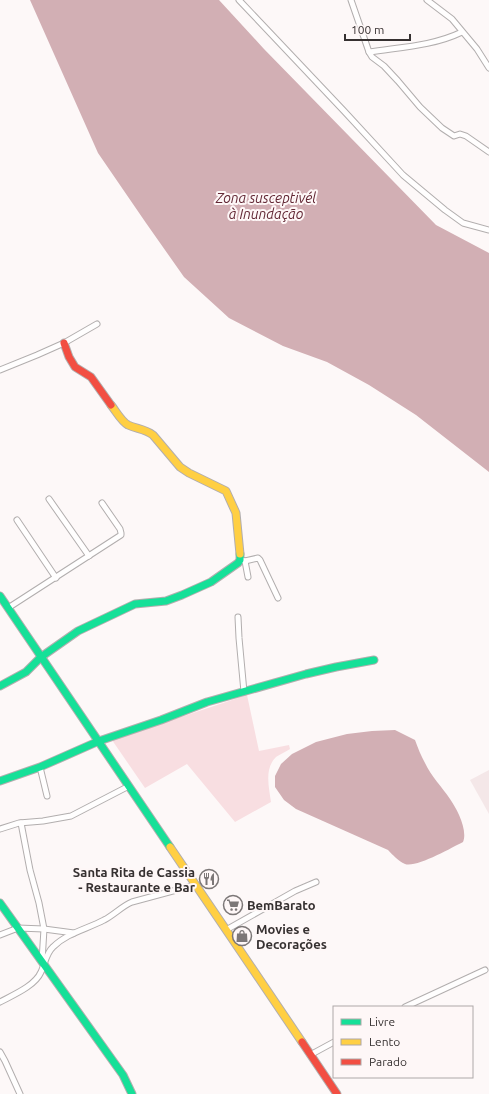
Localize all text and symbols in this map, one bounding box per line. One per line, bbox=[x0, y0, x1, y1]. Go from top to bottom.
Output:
scale bar bbox=[345, 16, 410, 42]
text: 100 m bbox=[351, 23, 384, 36]
water label: Zona susceptivél à Inundação bbox=[215, 190, 316, 222]
place label: Santa Rita de Cassia - Restaurante e Bar bbox=[73, 865, 196, 894]
restaurant icon: Santa Rita de Cassia - Restaurante e Bar bbox=[198, 868, 220, 890]
supermarket icon: BemBarato bbox=[222, 894, 244, 916]
place label: BemBarato bbox=[247, 898, 316, 912]
place label: Movies e Decorações bbox=[256, 922, 327, 952]
shop icon: Movies e Decorações bbox=[231, 925, 253, 947]
legend bbox=[333, 1006, 473, 1078]
text: Livre bbox=[369, 1015, 395, 1028]
text: Lento bbox=[369, 1035, 400, 1048]
text: Parado bbox=[369, 1055, 407, 1068]

